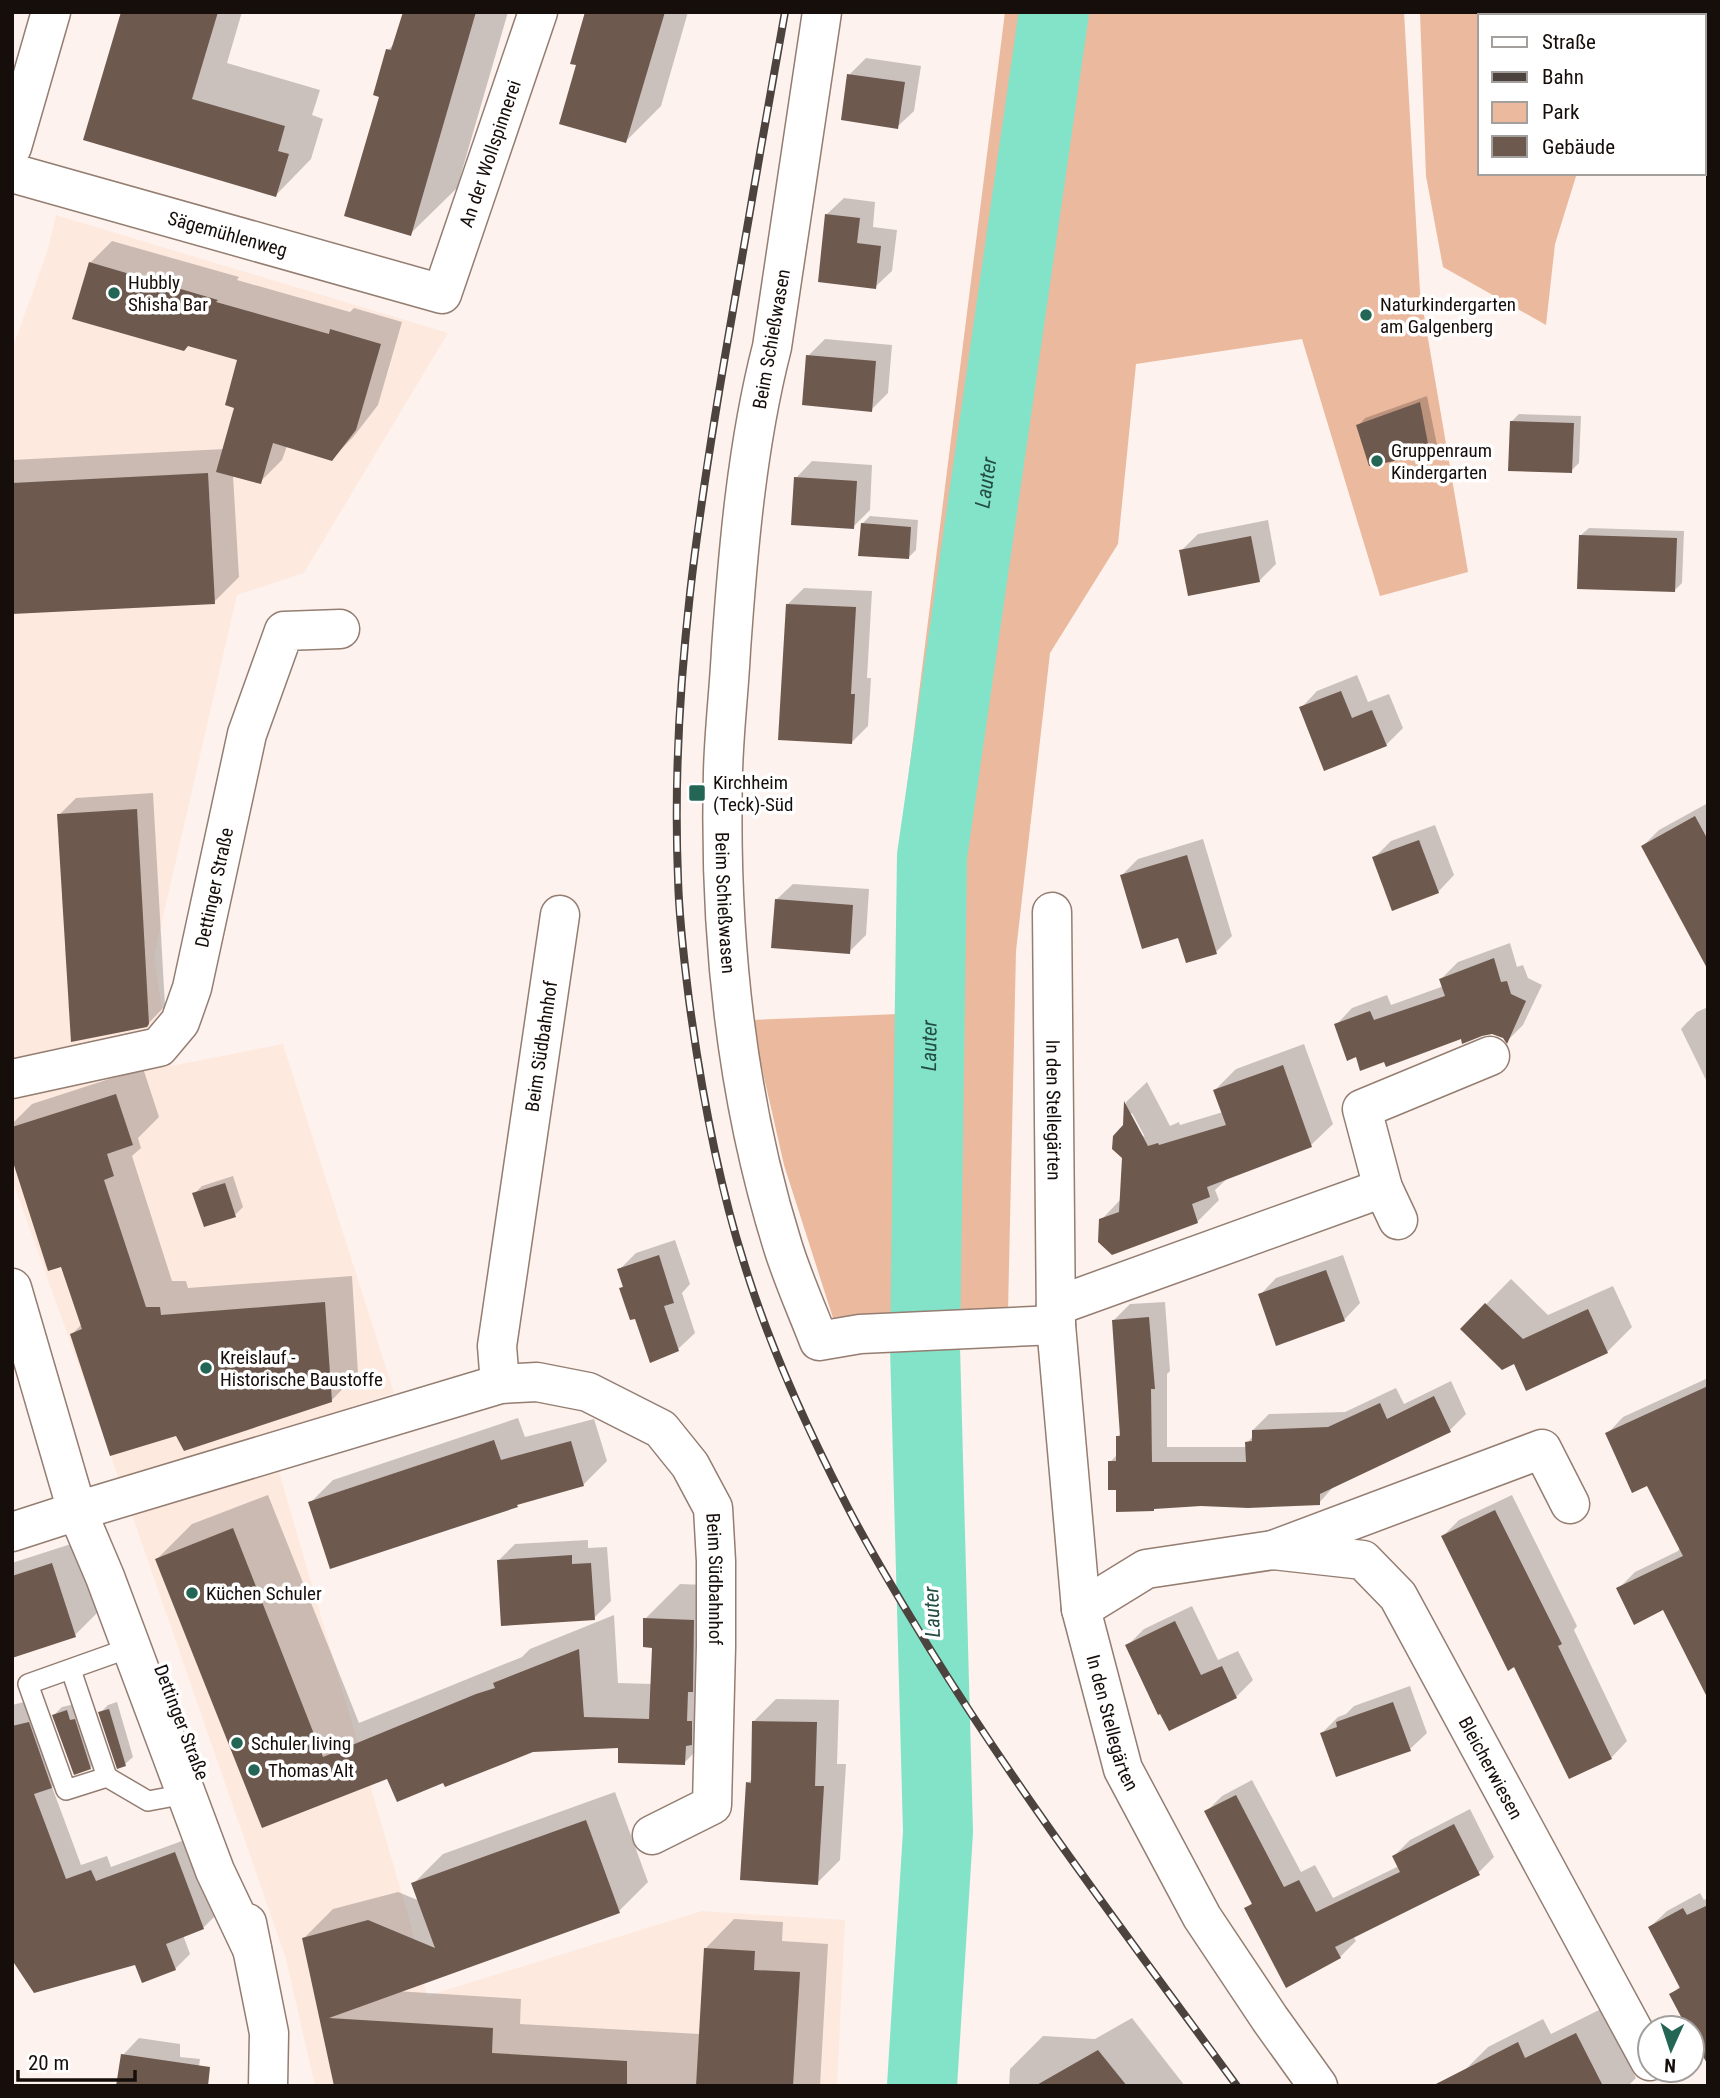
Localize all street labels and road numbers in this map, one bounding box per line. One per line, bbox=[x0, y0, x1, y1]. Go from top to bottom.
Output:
street label: An der Wollspinnerei bbox=[455, 77, 526, 230]
street label: Sägemühlenweg bbox=[165, 206, 290, 262]
street label: Beim Schießwasen bbox=[748, 267, 795, 411]
street label: Dettinger Straße bbox=[190, 825, 238, 950]
street label: Beim Schießwasen bbox=[710, 832, 740, 975]
street label: Beim Südbahnhof bbox=[520, 979, 562, 1114]
street label: In den Stellegärten bbox=[1041, 1039, 1066, 1180]
street label: Beim Südbahnhof bbox=[701, 1512, 727, 1645]
street label: In den Stellegärten bbox=[1081, 1652, 1143, 1795]
street label: Dettinger Straße bbox=[149, 1661, 214, 1783]
street label: Bleicherwiesen bbox=[1453, 1713, 1528, 1823]

